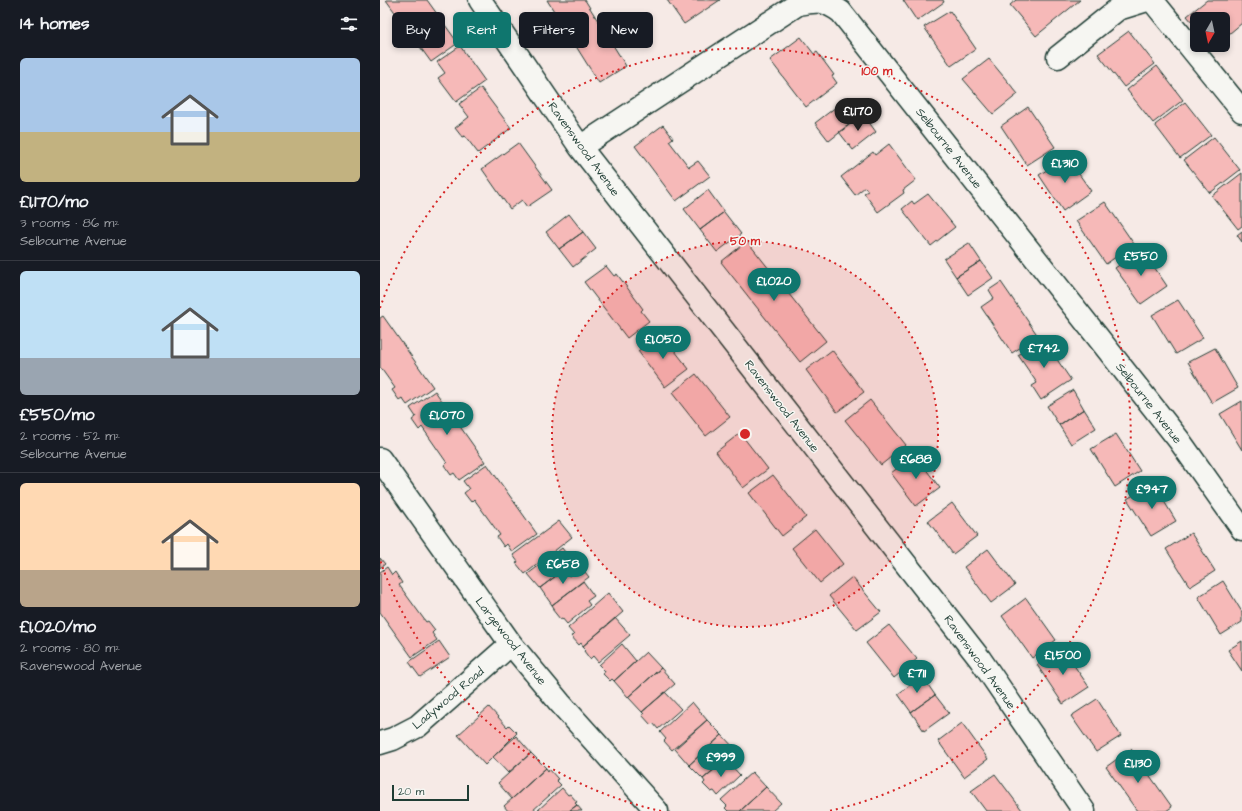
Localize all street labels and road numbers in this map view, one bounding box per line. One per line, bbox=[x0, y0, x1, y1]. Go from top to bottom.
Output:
street label: Ravenswood Avenue bbox=[544, 99, 624, 200]
street label: Selbourne Avenue bbox=[912, 104, 986, 193]
street label: Ravenswood Avenue bbox=[740, 357, 823, 456]
street label: Selbourne Avenue bbox=[1112, 359, 1186, 448]
street label: Largewood Avenue bbox=[470, 594, 551, 690]
street label: Ravenswood Avenue bbox=[940, 612, 1020, 713]
street label: Ladywood Road bbox=[409, 663, 488, 734]

